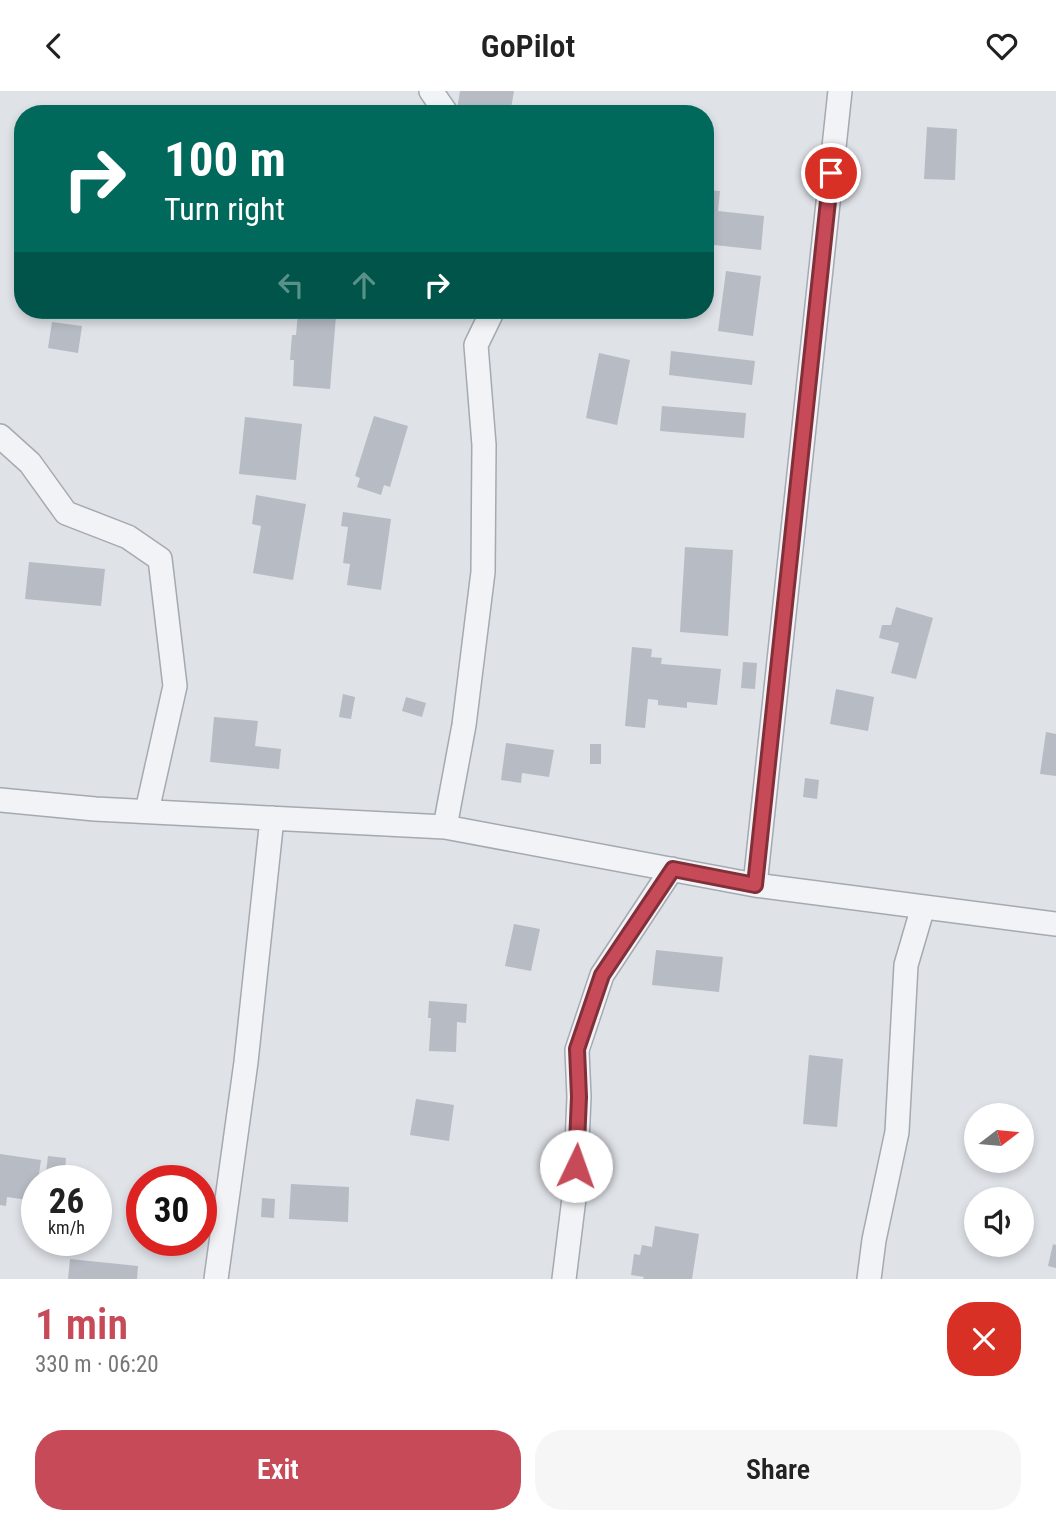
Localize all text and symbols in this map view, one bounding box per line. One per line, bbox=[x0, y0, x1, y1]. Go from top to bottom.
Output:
icon: back bbox=[35, 27, 73, 65]
text: GoPilot bbox=[481, 27, 575, 65]
icon: heart bbox=[983, 27, 1021, 65]
text: 100 m bbox=[164, 131, 286, 188]
icon: right bbox=[49, 133, 140, 224]
pin bbox=[801, 143, 861, 203]
icon: arrive bbox=[812, 154, 850, 192]
text: Turn right bbox=[164, 190, 285, 228]
icon: left bbox=[272, 266, 310, 304]
icon: ahead bbox=[345, 266, 383, 304]
icon: right bbox=[418, 266, 456, 304]
north arrow bbox=[964, 1103, 1034, 1173]
map controls bbox=[964, 1103, 1034, 1257]
position arrow bbox=[539, 1129, 613, 1203]
speed limit sign: 30 bbox=[126, 1165, 217, 1256]
text: 26 bbox=[49, 1181, 84, 1222]
button: sound bbox=[964, 1187, 1034, 1257]
text: km/h bbox=[48, 1217, 85, 1238]
text: 1 min bbox=[35, 1300, 128, 1349]
button: close bbox=[947, 1302, 1021, 1376]
text: 330 m · 06:20 bbox=[35, 1351, 159, 1378]
button: Exit bbox=[35, 1430, 521, 1510]
button: Share bbox=[535, 1430, 1021, 1510]

